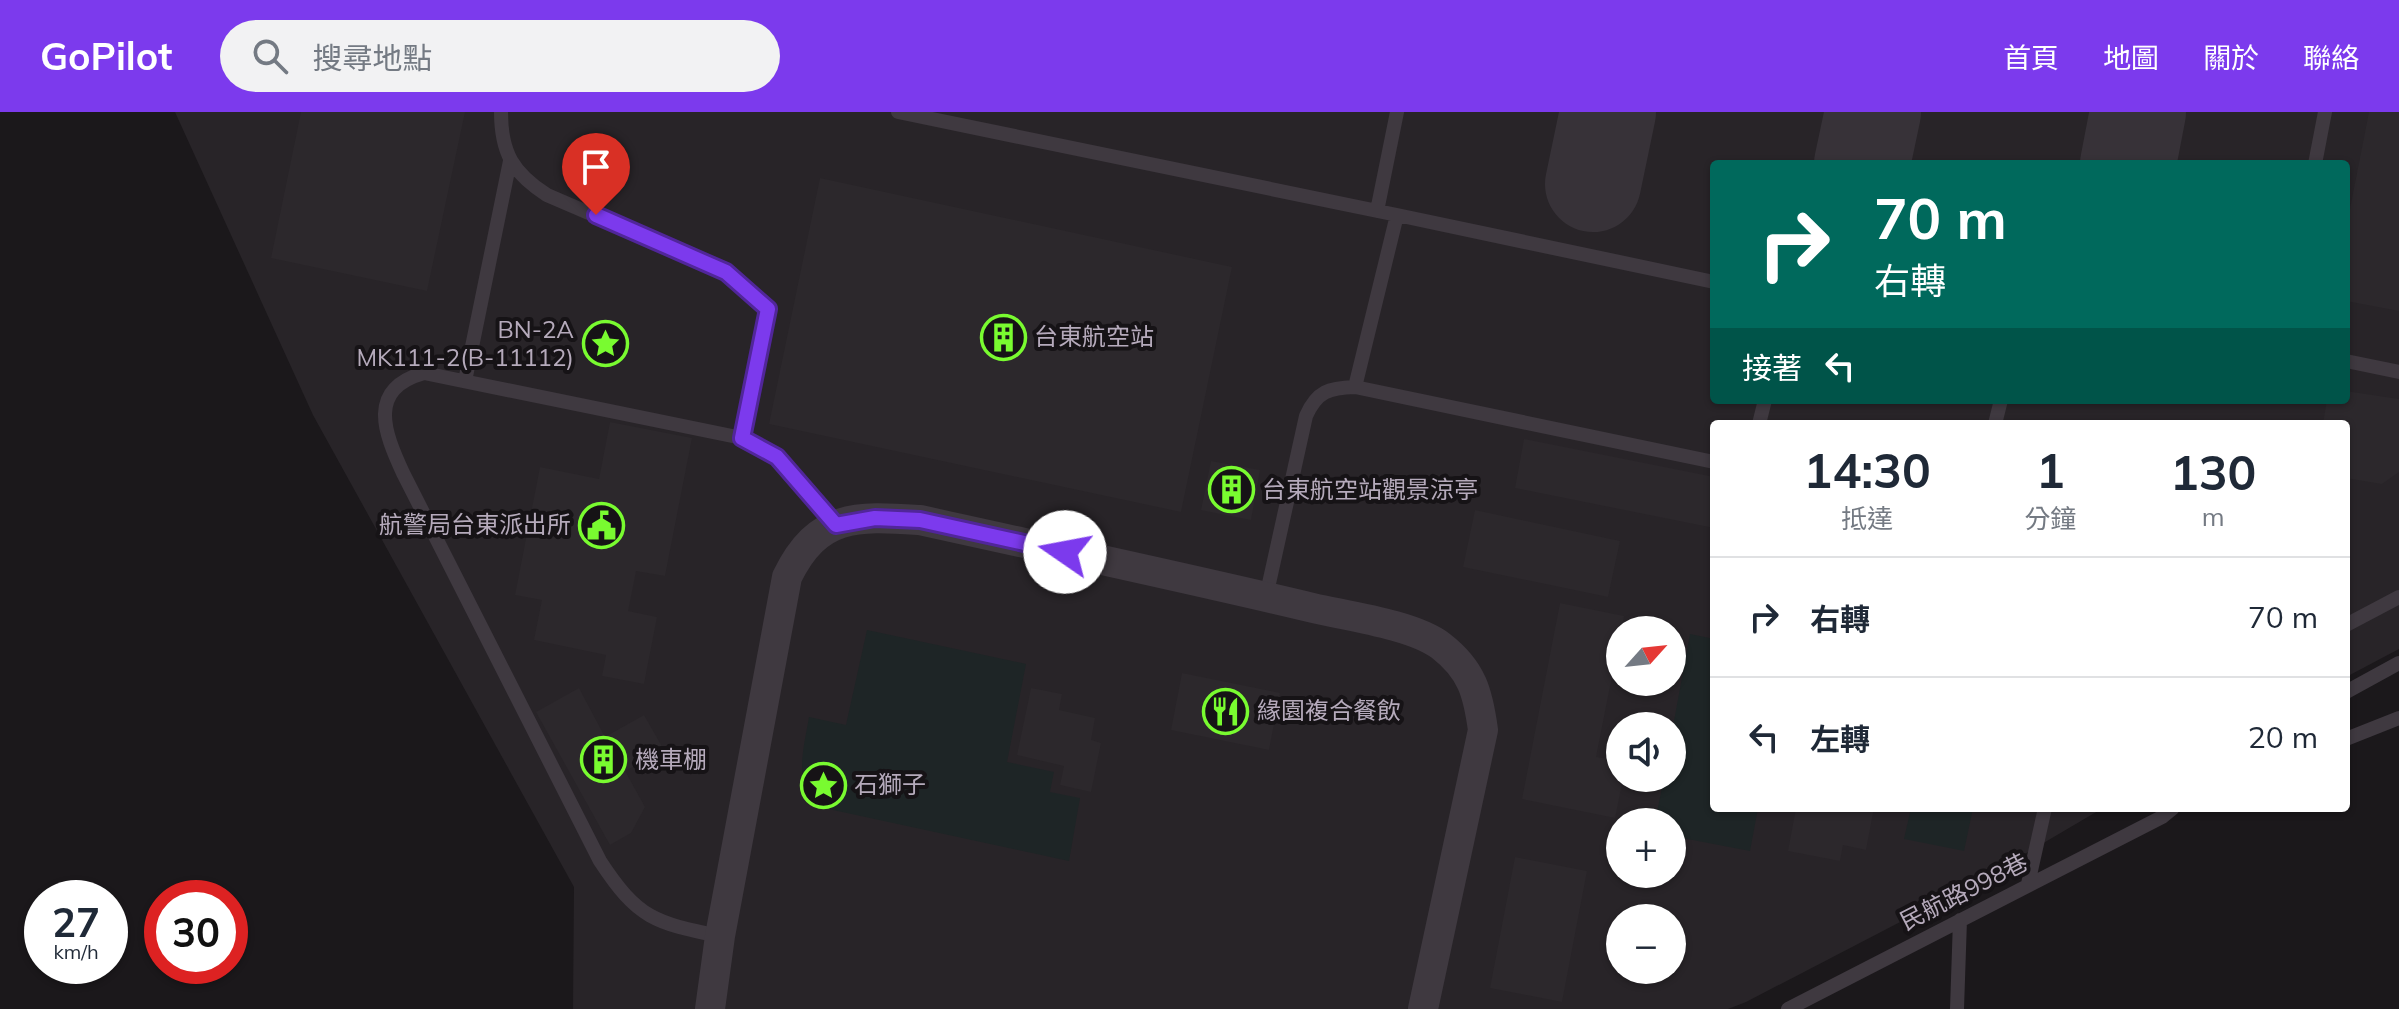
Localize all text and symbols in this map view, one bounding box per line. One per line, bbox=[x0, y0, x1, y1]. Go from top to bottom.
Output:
search box bbox=[220, 20, 780, 92]
text: GoPilot bbox=[40, 32, 172, 80]
icon: search bbox=[248, 34, 292, 78]
text: 搜尋地點 bbox=[312, 39, 432, 77]
text: 首頁 bbox=[2003, 40, 2059, 75]
text: 地圖 bbox=[2103, 40, 2159, 75]
text: 關於 bbox=[2203, 40, 2259, 75]
text: 聯絡 bbox=[2303, 40, 2359, 75]
pin bbox=[562, 133, 630, 215]
icon: arrive bbox=[574, 145, 618, 189]
text: 70 m bbox=[1874, 183, 2007, 253]
icon: right bbox=[1742, 192, 1846, 296]
text: 右轉 bbox=[1874, 258, 1946, 303]
building icon: 台東航空站 bbox=[979, 313, 1027, 361]
place label: BN-2A MK111-2(B-11112) bbox=[356, 314, 574, 372]
place icon: BN-2A MK111-2(B-11112) bbox=[581, 320, 629, 368]
place label: 台東航空站 bbox=[1034, 321, 1154, 351]
icon: left bbox=[1818, 344, 1862, 388]
text: 接著 bbox=[1742, 349, 1802, 387]
text: 14:30 bbox=[1804, 440, 1931, 500]
text: 1 bbox=[2036, 440, 2065, 500]
text: 130 bbox=[2170, 442, 2256, 502]
building icon: 台東航空站觀景涼亭 bbox=[1207, 466, 1255, 514]
place label: 台東航空站觀景涼亭 bbox=[1262, 474, 1478, 504]
text: m bbox=[2202, 500, 2225, 533]
public building icon: 航警局台東派出所 bbox=[578, 501, 626, 549]
text: 抵達 bbox=[1841, 502, 1893, 535]
text: 分鐘 bbox=[2024, 502, 2076, 535]
place label: 航警局台東派出所 bbox=[379, 509, 571, 539]
position arrow bbox=[1023, 510, 1107, 594]
icon: right bbox=[1742, 595, 1786, 639]
text: 70 m bbox=[2248, 598, 2318, 636]
text: 右轉 bbox=[1810, 600, 1870, 638]
north arrow bbox=[1606, 616, 1686, 696]
map controls bbox=[1606, 616, 1686, 984]
restaurant icon: 緣園複合餐飲 bbox=[1202, 687, 1250, 735]
place label: 緣園複合餐飲 bbox=[1257, 695, 1401, 725]
button: sound bbox=[1606, 712, 1686, 792]
icon: left bbox=[1742, 715, 1786, 759]
text: 20 m bbox=[2248, 718, 2318, 756]
text: 左轉 bbox=[1810, 720, 1870, 758]
building icon: 機車棚 bbox=[580, 736, 628, 784]
place label: 機車棚 bbox=[635, 744, 707, 774]
place icon: 石獅子 bbox=[799, 761, 847, 809]
place label: 石獅子 bbox=[854, 769, 926, 799]
button: + bbox=[1606, 808, 1686, 888]
street label: 民航路998巷 bbox=[1895, 846, 2032, 936]
speed limit sign: 30 bbox=[144, 880, 248, 984]
text: 27 bbox=[52, 897, 100, 947]
button: − bbox=[1606, 904, 1686, 984]
text: km/h bbox=[53, 939, 99, 964]

